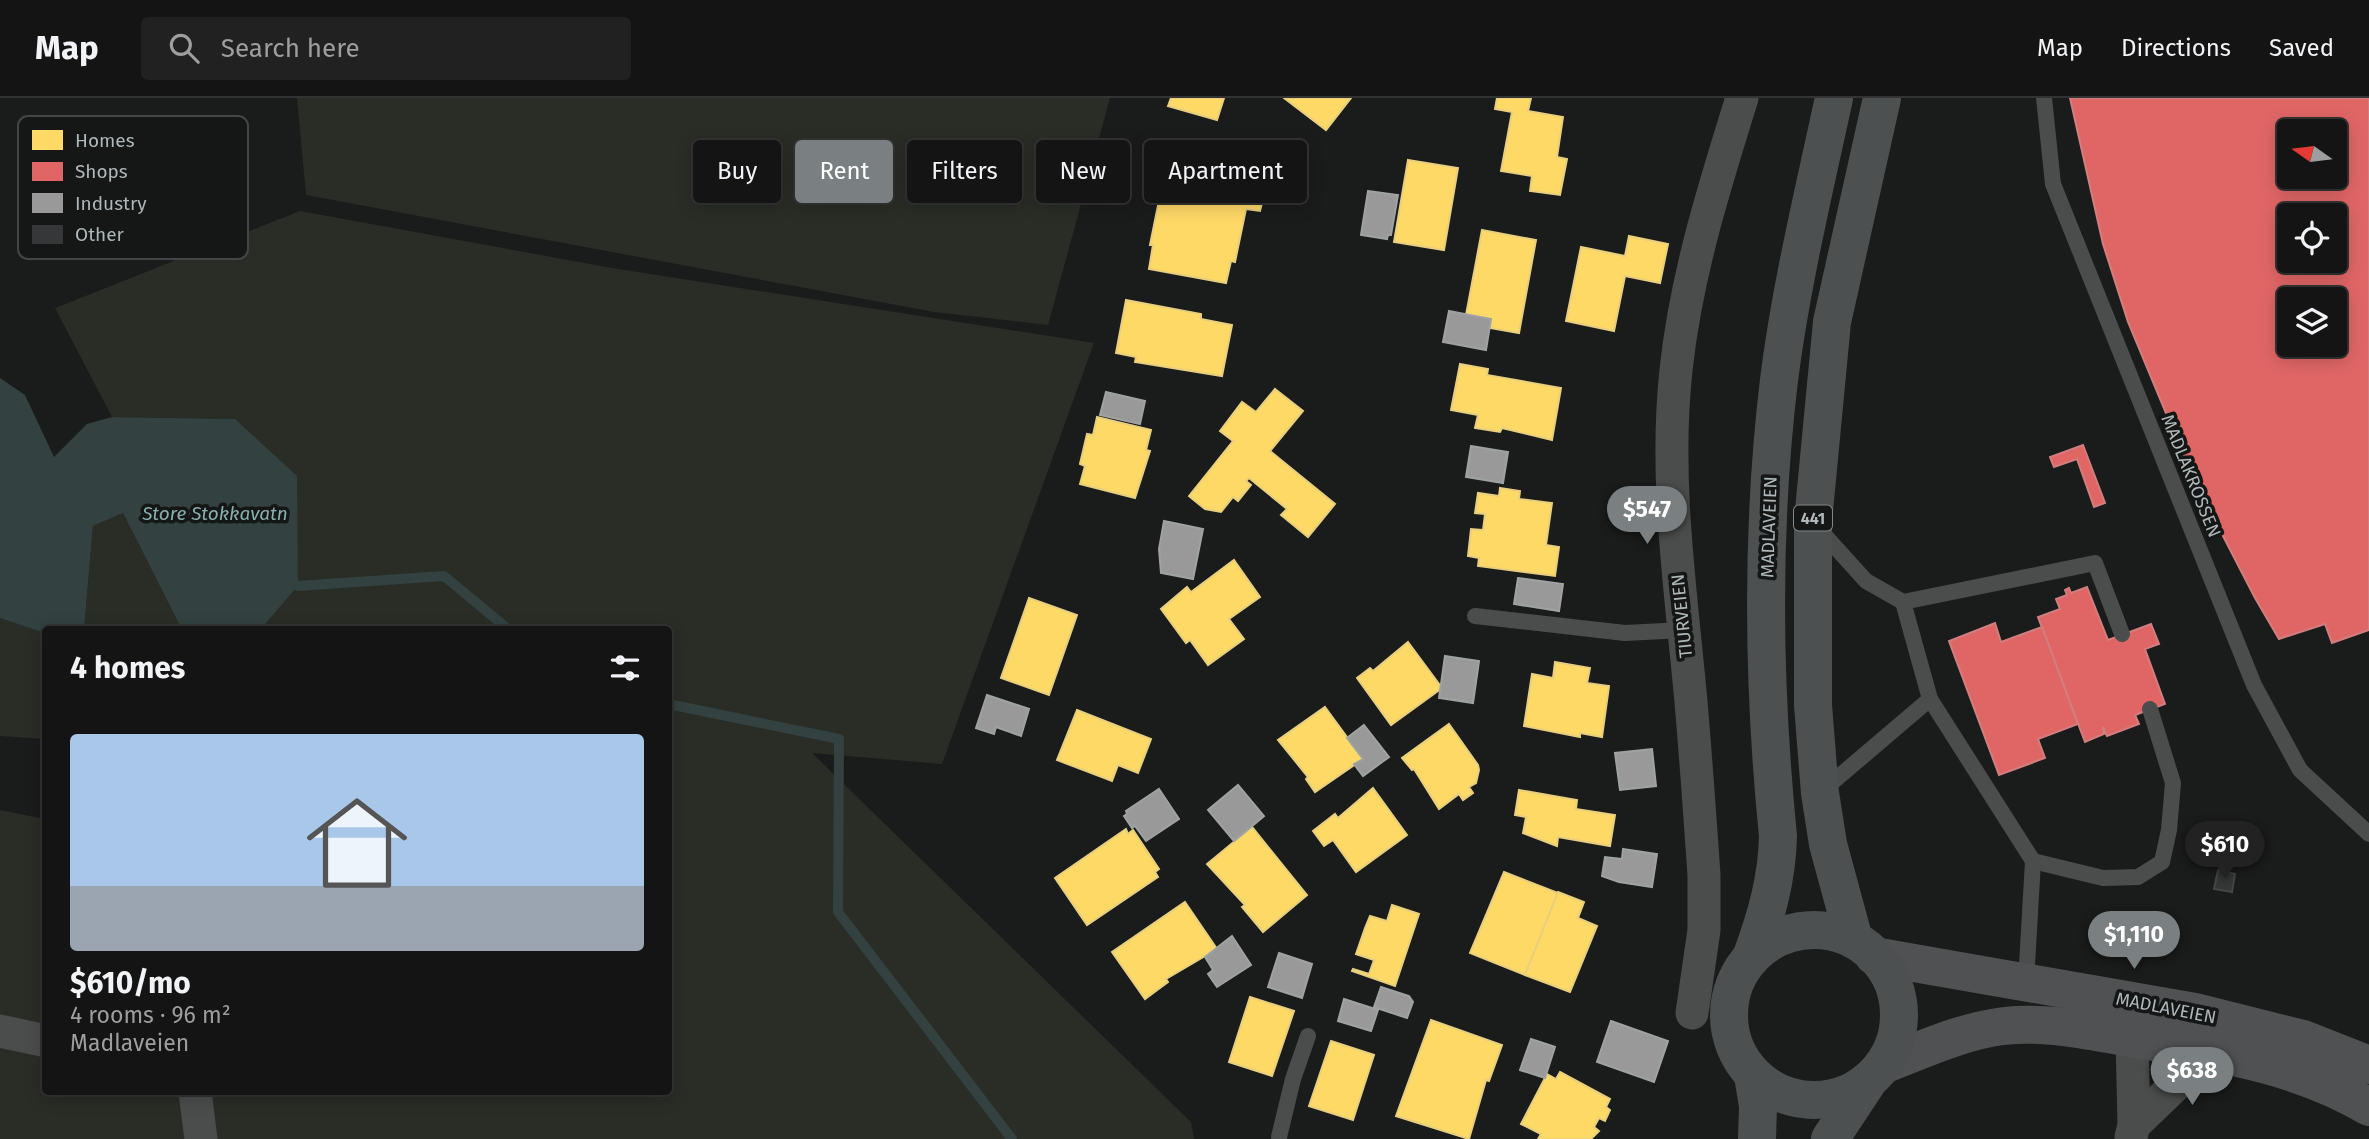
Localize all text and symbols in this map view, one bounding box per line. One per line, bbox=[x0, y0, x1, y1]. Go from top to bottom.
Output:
search box bbox=[141, 17, 631, 80]
text: Map bbox=[35, 28, 99, 68]
icon: search bbox=[165, 29, 203, 67]
text: Search here bbox=[221, 33, 360, 64]
text: Map bbox=[2037, 34, 2083, 62]
text: Directions bbox=[2121, 34, 2231, 62]
text: Saved bbox=[2269, 34, 2334, 62]
legend bbox=[18, 116, 248, 259]
north arrow bbox=[2277, 119, 2347, 189]
map controls bbox=[2277, 119, 2347, 357]
text: Homes bbox=[75, 129, 135, 152]
chip: Buy bbox=[693, 140, 781, 203]
chip: Rent bbox=[795, 140, 893, 203]
chip: Filters bbox=[907, 140, 1022, 203]
chip: New bbox=[1036, 140, 1130, 203]
chip: Apartment bbox=[1144, 140, 1307, 203]
text: Shops bbox=[75, 160, 128, 183]
text: Industry bbox=[75, 192, 147, 215]
button: locate bbox=[2277, 203, 2347, 273]
text: Other bbox=[75, 223, 124, 246]
button: layers bbox=[2277, 287, 2347, 357]
street label: MADLAKROSSEN bbox=[2156, 411, 2226, 541]
street label: MADLAVEIEN bbox=[1756, 476, 1782, 578]
pin: $547 bbox=[1606, 486, 1688, 546]
text: $547 bbox=[1623, 495, 1671, 523]
water label: Store Stokkavatn bbox=[141, 502, 288, 525]
road number: 441 bbox=[1794, 506, 1832, 530]
street label: TIURVEIEN bbox=[1667, 573, 1697, 659]
icon: filters bbox=[606, 649, 644, 687]
text: 4 homes bbox=[70, 650, 185, 686]
icon: home bbox=[294, 780, 420, 906]
pin: $610 bbox=[2184, 822, 2266, 881]
text: $610 bbox=[2201, 830, 2249, 858]
pin: $1,110 bbox=[2077, 912, 2191, 971]
text: $1,110 bbox=[2104, 920, 2164, 948]
text: $610/mo bbox=[70, 965, 191, 1001]
street label: MADLAVEIEN bbox=[2114, 987, 2218, 1029]
text: 4 rooms · 96 m² bbox=[70, 1001, 231, 1029]
text: Madlaveien bbox=[70, 1029, 189, 1057]
pin: $638 bbox=[2151, 1048, 2233, 1107]
text: $638 bbox=[2167, 1056, 2217, 1084]

